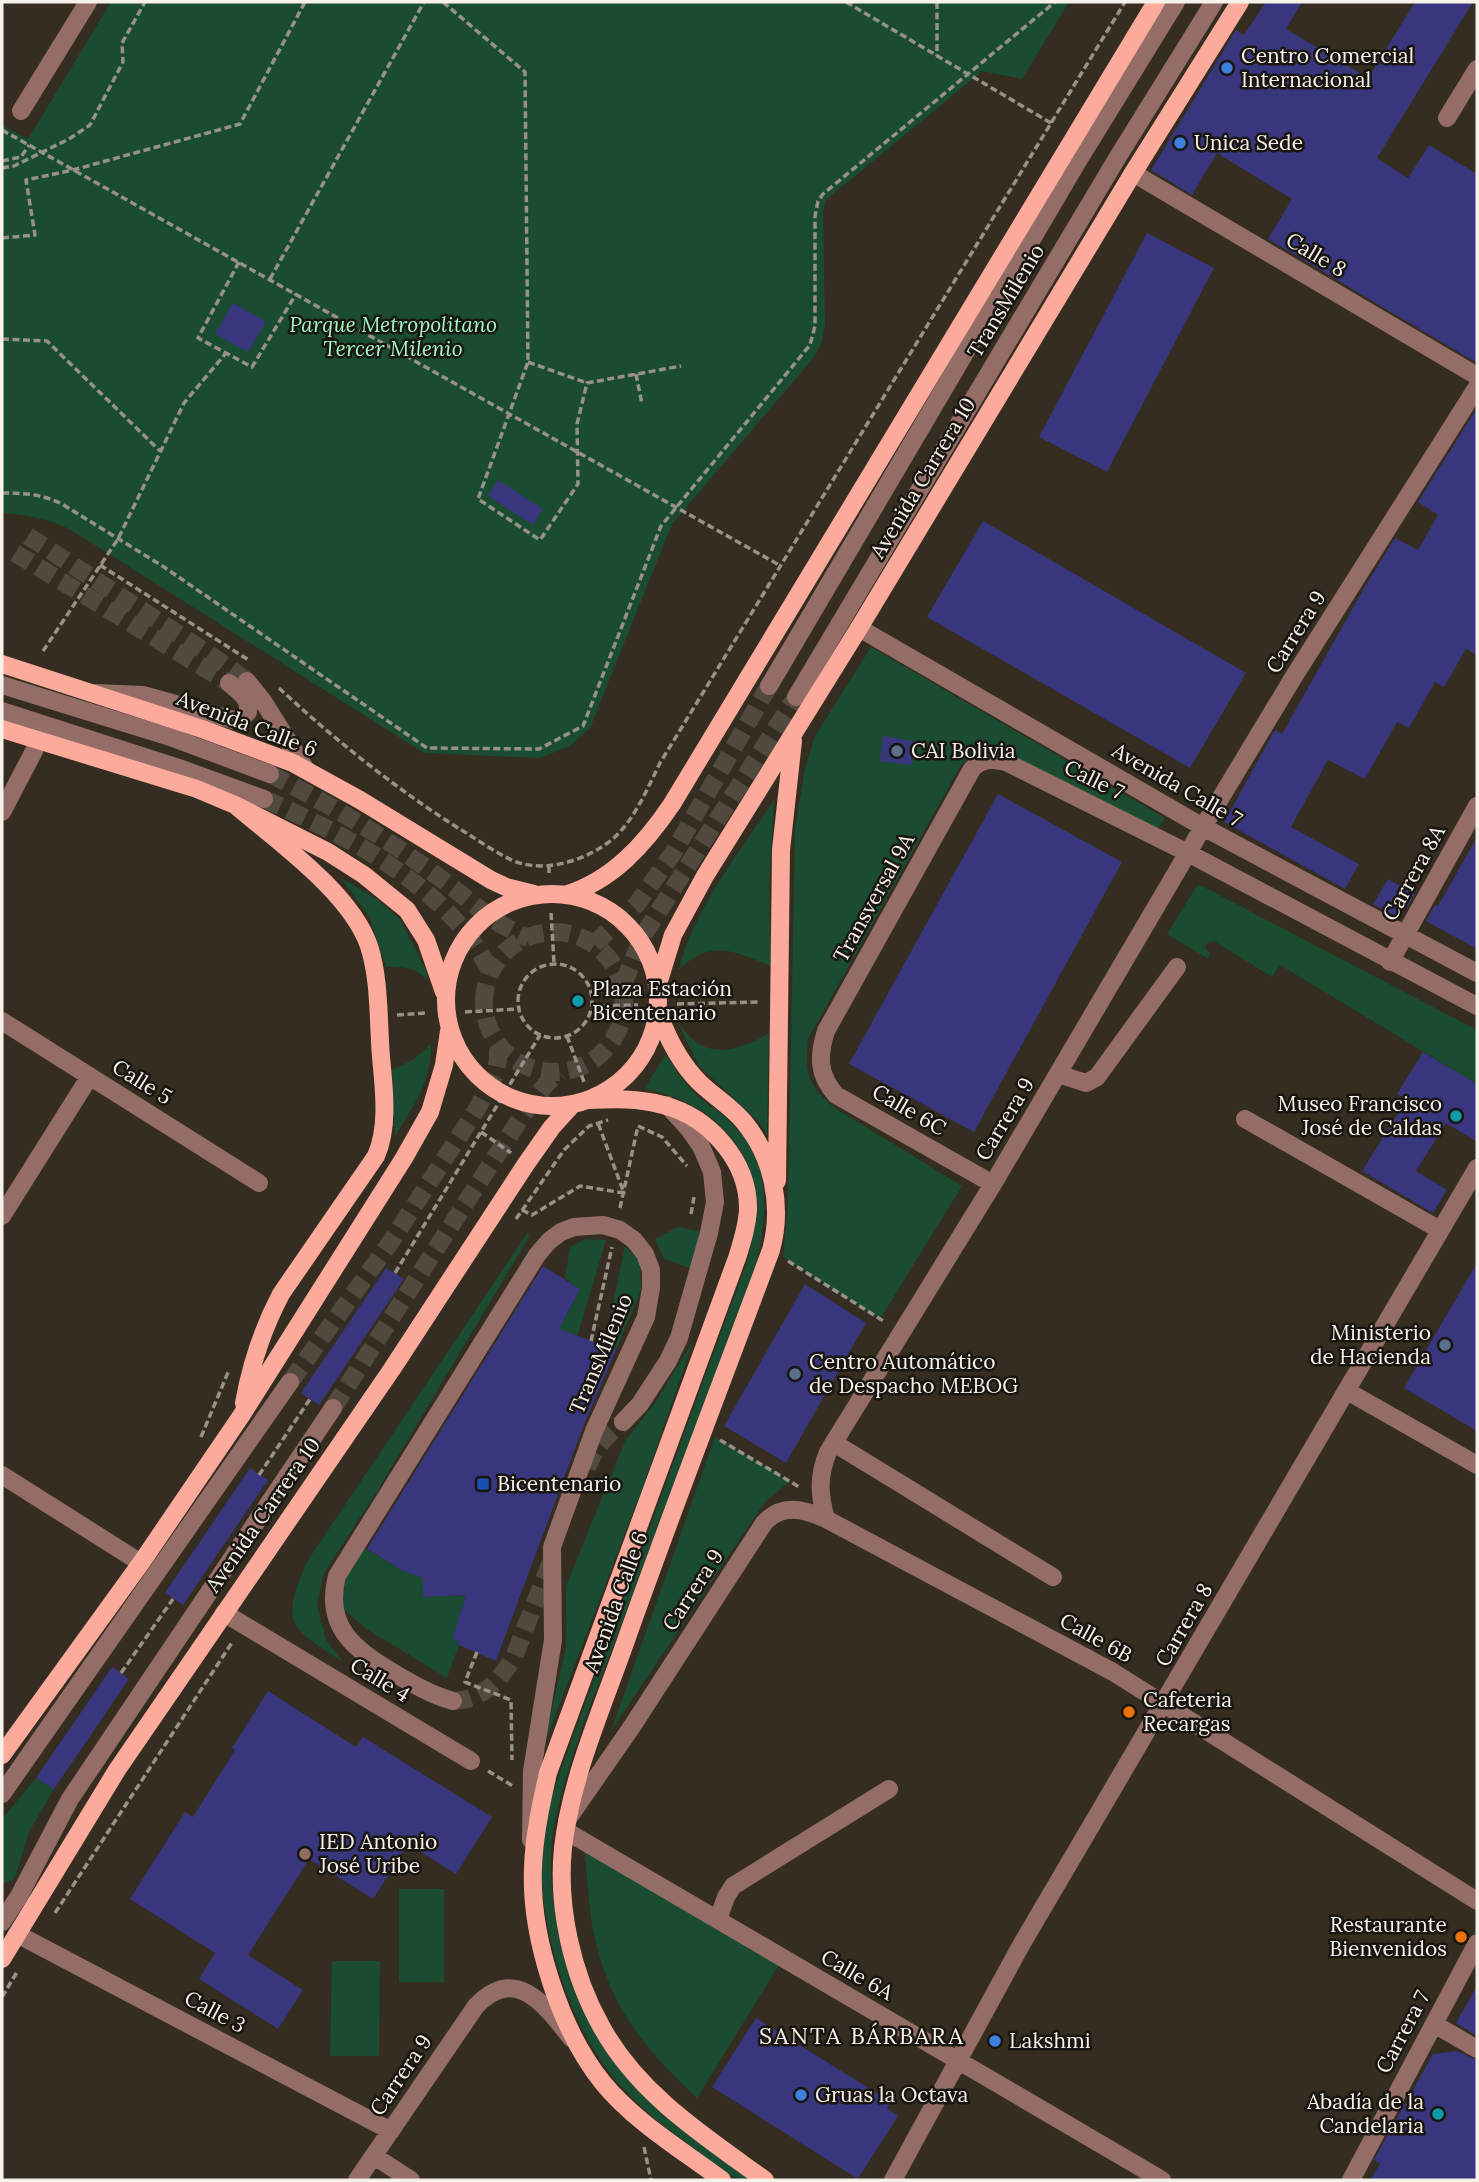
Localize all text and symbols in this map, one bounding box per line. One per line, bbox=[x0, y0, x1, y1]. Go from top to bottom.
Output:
place label: Centro Comercial Internacional bbox=[1241, 42, 1414, 93]
marker: Centro Comercial Internacional bbox=[1219, 60, 1235, 76]
place label: Unica Sede bbox=[1194, 129, 1303, 156]
marker: Unica Sede bbox=[1172, 135, 1188, 151]
street label: Calle 8 bbox=[1281, 226, 1351, 283]
street label: TransMilenio bbox=[961, 239, 1050, 363]
park label: Parque Metropolitano Tercer Milenio bbox=[289, 311, 497, 362]
street label: Avenida Carrera 10 bbox=[863, 392, 981, 564]
street label: Carrera 9 bbox=[1260, 585, 1332, 678]
street label: Avenida Calle 6 bbox=[172, 684, 321, 763]
street label: Avenida Calle 7 bbox=[1107, 736, 1247, 833]
place label: CAI Bolivia bbox=[911, 737, 1016, 764]
marker: CAI Bolivia bbox=[889, 743, 905, 759]
street label: Calle 7 bbox=[1060, 753, 1129, 806]
street label: Carrera 8A bbox=[1376, 819, 1451, 925]
street label: Transversal 9A bbox=[827, 828, 921, 967]
place label: Plaza Estación Bicentenario bbox=[592, 975, 732, 1026]
marker: Plaza Estación Bicentenario bbox=[570, 993, 586, 1009]
street label: Calle 5 bbox=[107, 1053, 177, 1110]
street label: Carrera 9 bbox=[969, 1072, 1040, 1165]
street label: Calle 6C bbox=[868, 1078, 951, 1142]
place label: Museo Francisco José de Caldas bbox=[1277, 1090, 1442, 1141]
marker: Museo Francisco José de Caldas bbox=[1448, 1108, 1464, 1124]
street label: TransMilenio bbox=[563, 1289, 638, 1418]
place label: Ministerio de Hacienda bbox=[1310, 1319, 1431, 1370]
marker: Ministerio de Hacienda bbox=[1437, 1337, 1453, 1353]
place label: Centro Automático de Despacho MEBOG bbox=[809, 1348, 1018, 1399]
marker: Centro Automático de Despacho MEBOG bbox=[787, 1366, 803, 1382]
street label: Avenida Carrera 10 bbox=[198, 1432, 326, 1598]
place label: Bicentenario bbox=[497, 1470, 621, 1497]
marker: Bicentenario bbox=[475, 1476, 491, 1492]
street label: Avenida Calle 6 bbox=[577, 1528, 654, 1677]
street label: Carrera 9 bbox=[656, 1544, 729, 1636]
street label: Carrera 8 bbox=[1149, 1578, 1218, 1671]
street label: Calle 6B bbox=[1055, 1607, 1137, 1669]
street label: Calle 4 bbox=[345, 1651, 415, 1708]
place label: Cafeteria Recargas bbox=[1143, 1686, 1232, 1737]
marker: Cafeteria Recargas bbox=[1121, 1704, 1137, 1720]
place label: IED Antonio José Uribe bbox=[318, 1828, 437, 1879]
marker: IED Antonio José Uribe bbox=[297, 1846, 313, 1862]
place label: Restaurante Bienvenidos bbox=[1329, 1911, 1447, 1962]
marker: Restaurante Bienvenidos bbox=[1453, 1929, 1469, 1945]
street label: Calle 6A bbox=[816, 1943, 899, 2006]
street label: Calle 3 bbox=[180, 1984, 251, 2039]
street label: Carrera 7 bbox=[1370, 1985, 1436, 2078]
district label: SANTA BÁRBARA bbox=[759, 2021, 965, 2050]
place label: Lakshmi bbox=[1009, 2027, 1091, 2054]
street label: Carrera 9 bbox=[364, 2029, 438, 2121]
marker: Lakshmi bbox=[987, 2033, 1003, 2049]
place label: Gruas la Octava bbox=[815, 2081, 969, 2108]
marker: Gruas la Octava bbox=[793, 2087, 809, 2103]
place label: Abadía de la Candelaria bbox=[1306, 2088, 1424, 2139]
marker: Abadía de la Candelaria bbox=[1430, 2106, 1446, 2122]

